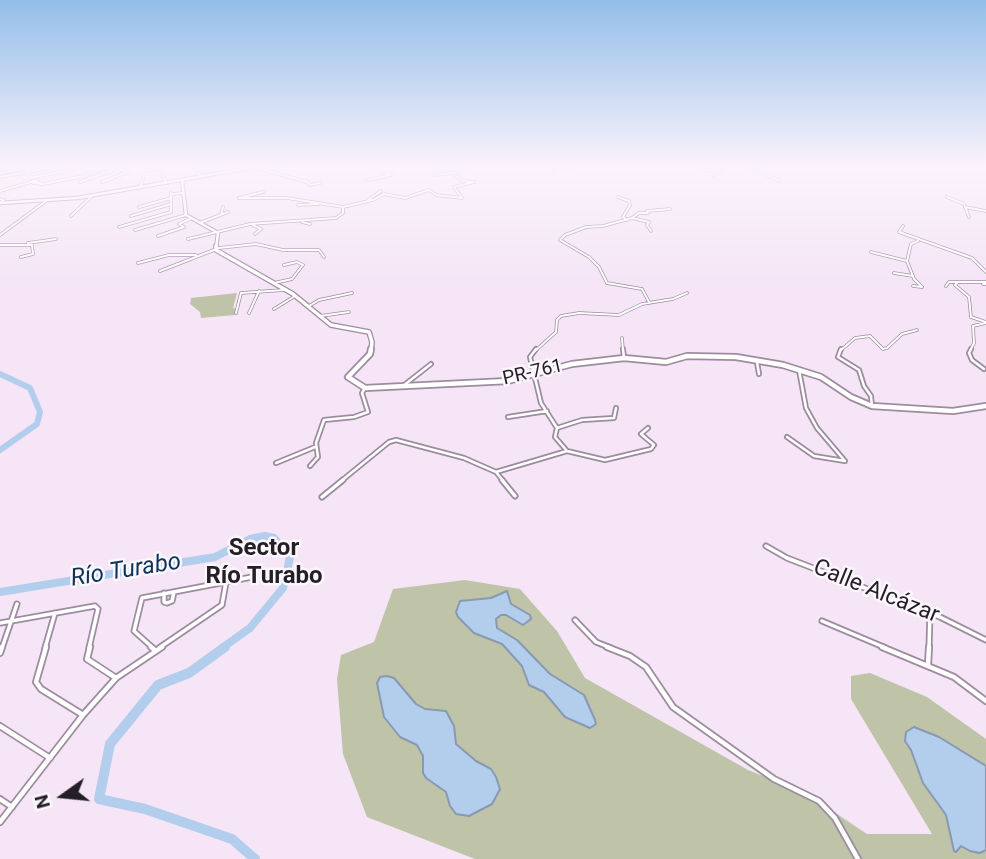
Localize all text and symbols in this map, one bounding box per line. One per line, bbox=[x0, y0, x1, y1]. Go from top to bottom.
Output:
street label: PR-761 bbox=[501, 355, 565, 391]
district label: Sector Río Turabo bbox=[205, 535, 323, 591]
water label: Río Turabo bbox=[69, 548, 183, 594]
street label: Calle Alcázar bbox=[809, 554, 943, 630]
north arrow bbox=[28, 761, 98, 831]
text: N bbox=[29, 792, 55, 811]

